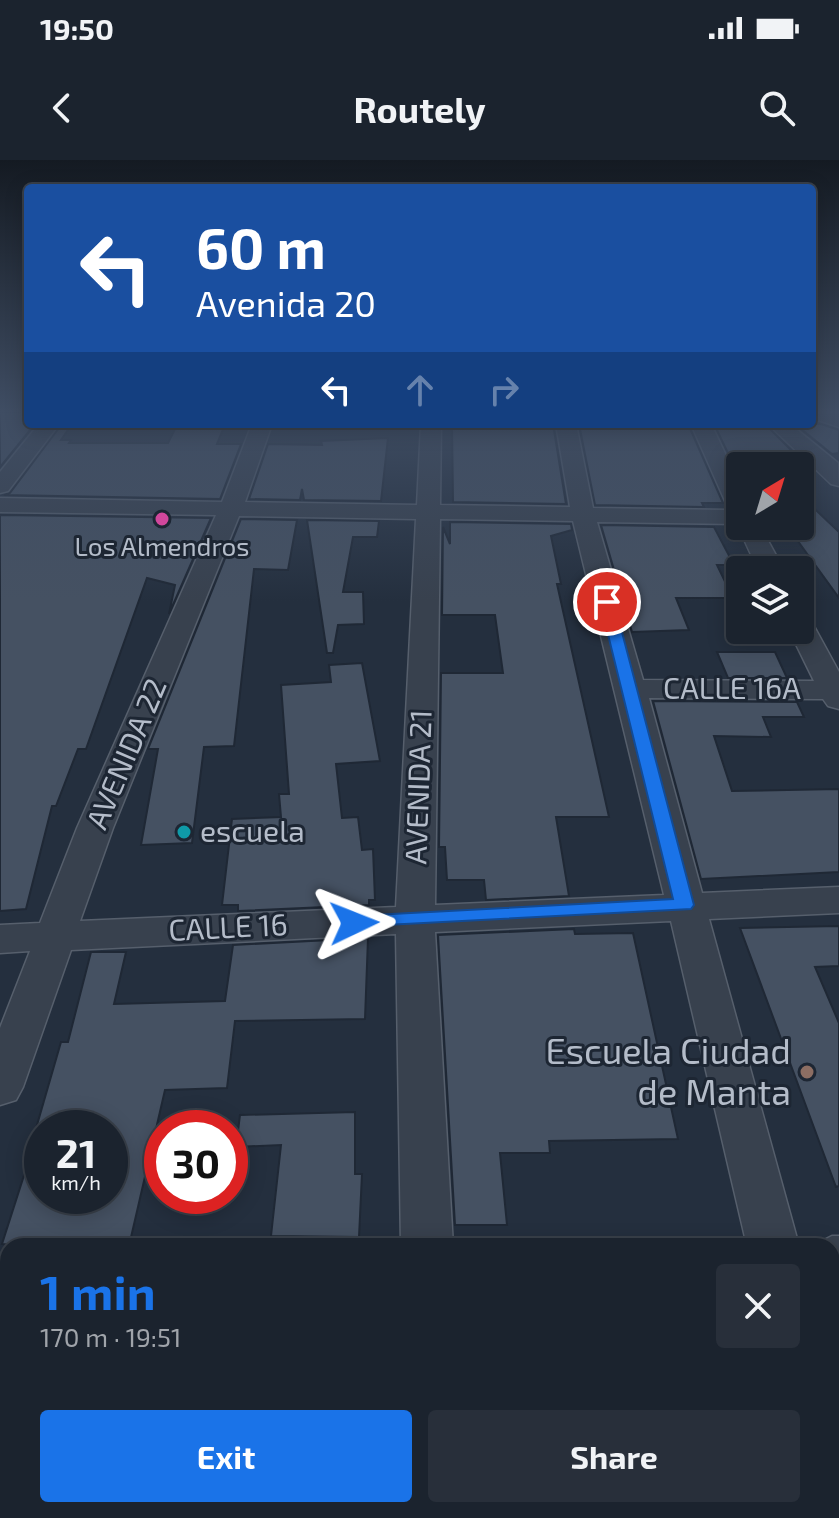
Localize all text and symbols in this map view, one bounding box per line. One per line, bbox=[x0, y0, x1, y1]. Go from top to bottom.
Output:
text: 19:50 bbox=[40, 10, 114, 46]
icon: back bbox=[40, 86, 84, 130]
icon: search bbox=[755, 86, 799, 130]
text: Routely bbox=[353, 87, 486, 130]
text: 60 m bbox=[196, 213, 326, 280]
icon: left bbox=[64, 216, 168, 320]
text: Avenida 20 bbox=[196, 281, 376, 324]
icon: left bbox=[314, 368, 358, 412]
icon: ahead bbox=[398, 368, 442, 412]
icon: right bbox=[482, 368, 526, 412]
north arrow bbox=[726, 452, 814, 540]
map controls bbox=[726, 452, 814, 644]
marker: Los Almendros bbox=[153, 510, 171, 528]
place label: Los Almendros bbox=[74, 530, 250, 561]
button: layers bbox=[726, 556, 814, 644]
pin bbox=[573, 568, 641, 636]
icon: arrive bbox=[585, 580, 629, 624]
street label: CALLE 16A bbox=[663, 669, 801, 705]
street label: AVENIDA 22 bbox=[77, 673, 173, 834]
street label: AVENIDA 21 bbox=[396, 709, 438, 865]
place label: escuela bbox=[200, 812, 305, 848]
marker: escuela bbox=[175, 823, 193, 841]
position arrow bbox=[312, 881, 396, 965]
street label: CALLE 16 bbox=[167, 905, 288, 947]
place label: Escuela Ciudad de Manta bbox=[546, 1028, 791, 1112]
marker: Escuela Ciudad de Manta bbox=[798, 1063, 816, 1081]
speed limit sign: 30 bbox=[144, 1110, 248, 1214]
text: 21 bbox=[56, 1128, 96, 1176]
text: km/h bbox=[51, 1170, 101, 1194]
text: 1 min bbox=[40, 1262, 156, 1320]
button: close bbox=[716, 1264, 800, 1348]
text: 170 m · 19:51 bbox=[40, 1321, 181, 1352]
button: Exit bbox=[40, 1410, 412, 1502]
button: Share bbox=[428, 1410, 800, 1502]

